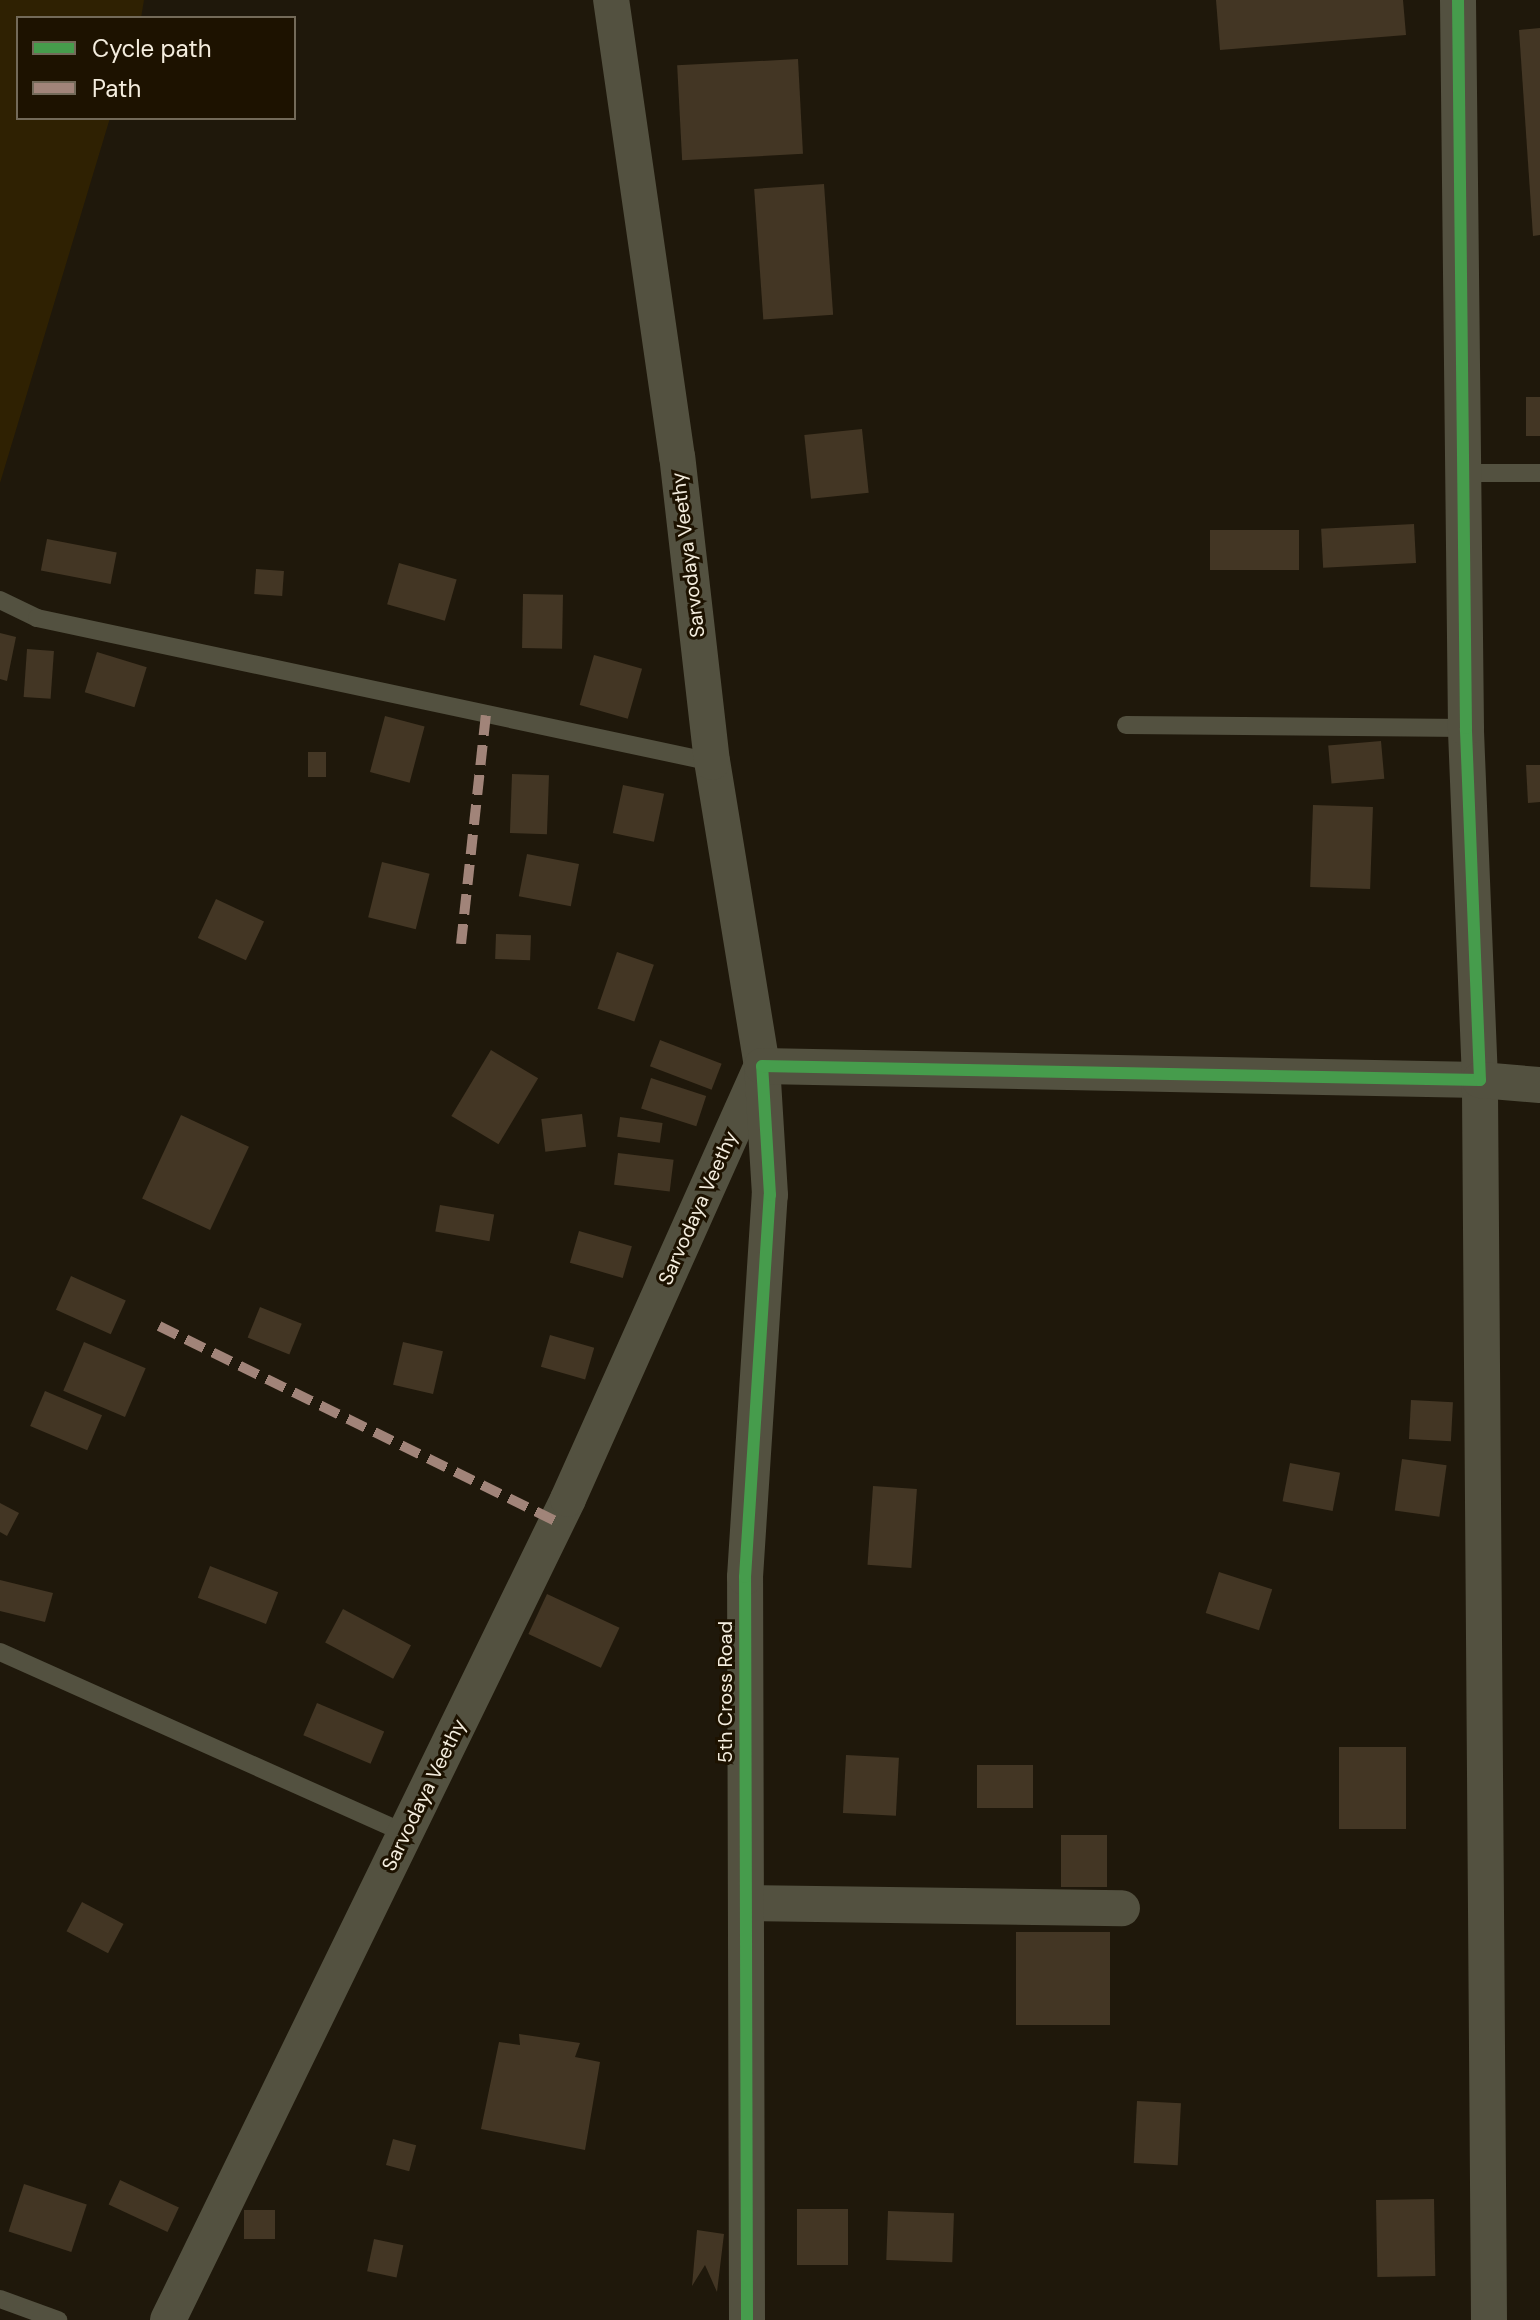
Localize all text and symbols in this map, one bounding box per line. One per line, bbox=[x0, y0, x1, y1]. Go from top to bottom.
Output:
legend bbox=[16, 16, 296, 120]
text: Cycle path bbox=[92, 33, 211, 64]
text: Path bbox=[92, 73, 141, 104]
street label: Sarvodaya Veethy bbox=[666, 471, 710, 639]
street label: Sarvodaya Veethy bbox=[653, 1127, 743, 1289]
street label: 5th Cross Road bbox=[713, 1621, 737, 1763]
street label: Sarvodaya Veethy bbox=[377, 1715, 471, 1875]

